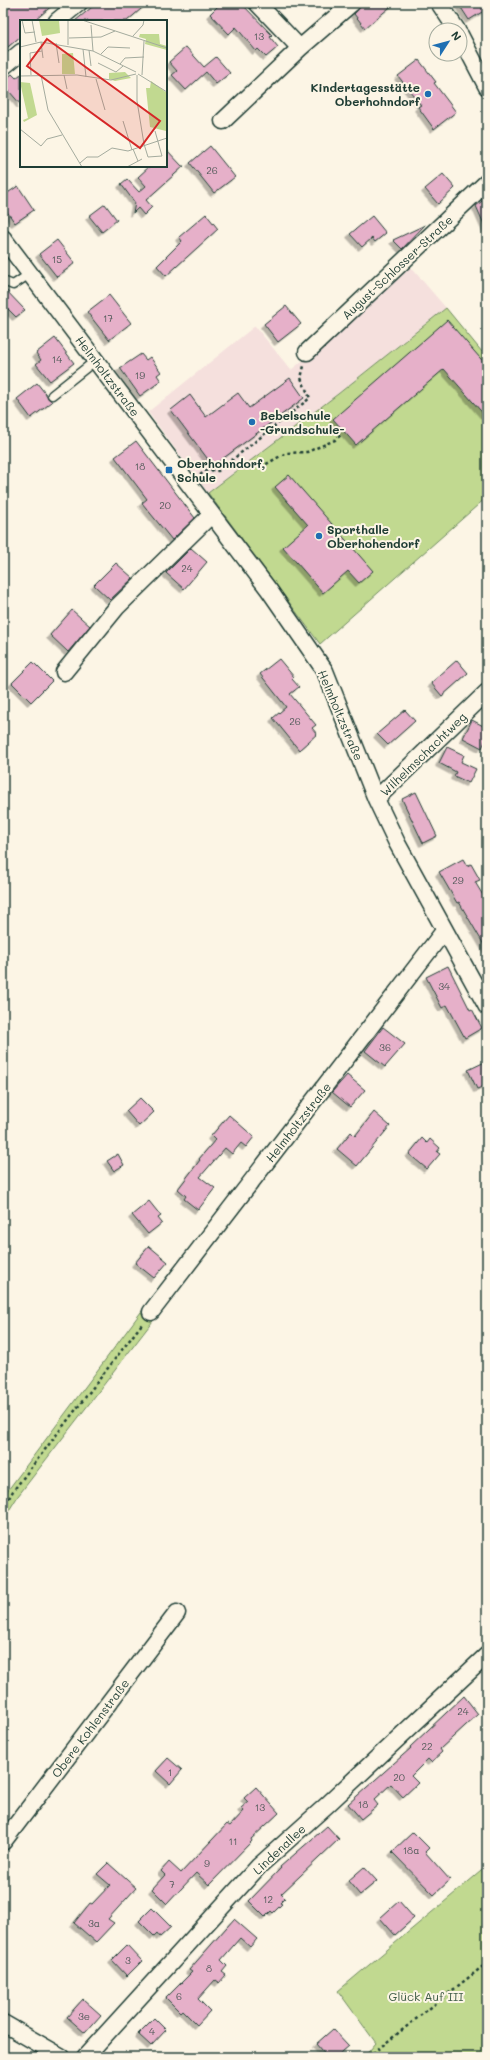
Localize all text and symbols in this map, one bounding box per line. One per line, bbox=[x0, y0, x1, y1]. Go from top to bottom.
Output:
inset map bbox=[20, 20, 167, 167]
north arrow bbox=[428, 22, 468, 62]
text: N bbox=[448, 28, 465, 44]
house number: 13 bbox=[254, 29, 264, 43]
place label: Kindertagesstätte Oberhohndorf bbox=[311, 79, 421, 109]
marker: Kindertagesstätte Oberhohndorf bbox=[423, 89, 433, 99]
house number: 26 bbox=[206, 163, 218, 177]
street label: August-Schlosser-Straße bbox=[338, 211, 456, 323]
house number: 15 bbox=[52, 252, 62, 266]
house number: 17 bbox=[103, 311, 113, 325]
street label: Helmholtzstraße bbox=[72, 332, 144, 420]
house number: 14 bbox=[52, 352, 62, 366]
house number: 19 bbox=[135, 368, 145, 382]
place label: Bebelschule -Grundschule- bbox=[260, 407, 344, 437]
marker: Bebelschule -Grundschule- bbox=[247, 417, 257, 427]
place label: Oberhohndorf, Schule bbox=[177, 455, 265, 485]
house number: 18 bbox=[135, 459, 145, 473]
marker: Oberhohndorf, Schule bbox=[164, 465, 174, 475]
house number: 20 bbox=[159, 498, 171, 512]
place label: Sporthalle Oberhohendorf bbox=[327, 521, 420, 551]
marker: Sporthalle Oberhohendorf bbox=[314, 531, 324, 541]
house number: 24 bbox=[181, 561, 193, 575]
street label: Helmholtzstraße bbox=[315, 667, 367, 763]
street label: Wilhelmschachtweg bbox=[376, 709, 470, 799]
house number: 26 bbox=[289, 714, 301, 728]
house number: 29 bbox=[452, 873, 464, 887]
house number: 34 bbox=[438, 979, 450, 993]
house number: 36 bbox=[379, 1040, 391, 1054]
street label: Helmholtzstraße bbox=[262, 1079, 334, 1165]
street label: Obere Kohlenstraße bbox=[48, 1675, 132, 1781]
house number: 24 bbox=[457, 1704, 469, 1718]
house number: 22 bbox=[421, 1739, 433, 1753]
house number: 1 bbox=[168, 1765, 172, 1779]
house number: 20 bbox=[393, 1770, 405, 1784]
house number: 18 bbox=[358, 1797, 368, 1811]
house number: 13 bbox=[255, 1800, 265, 1814]
street label: Lindenallee bbox=[249, 1820, 309, 1878]
house number: 11 bbox=[229, 1834, 237, 1848]
house number: 18a bbox=[403, 1843, 419, 1857]
house number: 9 bbox=[204, 1856, 210, 1870]
house number: 7 bbox=[169, 1877, 175, 1891]
house number: 12 bbox=[263, 1892, 273, 1906]
house number: 3a bbox=[88, 1916, 100, 1930]
house number: 3 bbox=[125, 1953, 131, 1967]
house number: 8 bbox=[206, 1961, 212, 1975]
park label: Glück Auf III bbox=[389, 1988, 463, 2004]
house number: 6 bbox=[176, 1989, 182, 2003]
house number: 3e bbox=[78, 2009, 90, 2023]
house number: 4 bbox=[149, 2024, 155, 2038]

